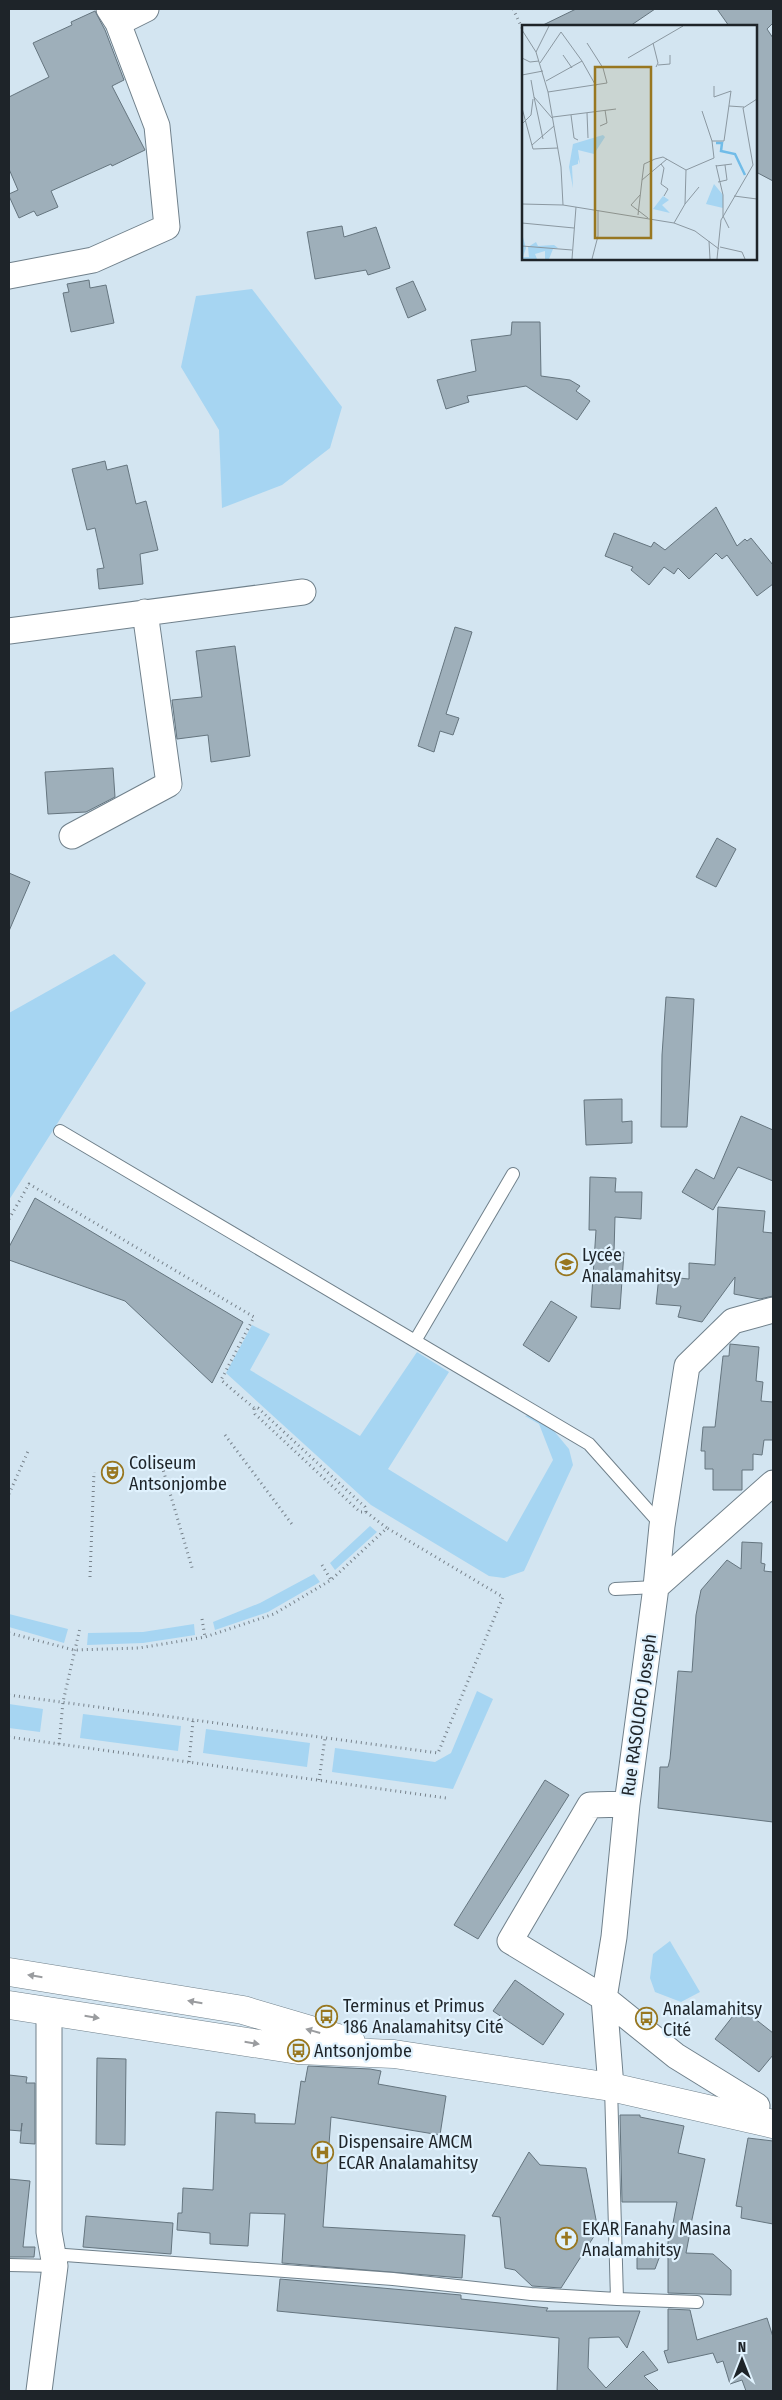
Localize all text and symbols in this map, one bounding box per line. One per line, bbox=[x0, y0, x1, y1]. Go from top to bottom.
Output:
inset map bbox=[522, 25, 757, 260]
place label: Lycée Analamahitsy bbox=[582, 1244, 681, 1287]
school or university icon: Lycée Analamahitsy bbox=[554, 1253, 578, 1277]
place label: Coliseum Antsonjombe bbox=[129, 1452, 227, 1495]
theatre icon: Coliseum Antsonjombe bbox=[101, 1461, 125, 1485]
street label: Rue RASOLOFO Joseph bbox=[617, 1633, 661, 1797]
one-way arrow bbox=[26, 1972, 42, 1980]
place label: Terminus et Primus 186 Analamahitsy Cité bbox=[343, 1995, 504, 2038]
one-way arrow bbox=[187, 1998, 203, 2006]
place label: Analamahitsy Cité bbox=[663, 1998, 762, 2041]
bus stop icon: Terminus et Primus 186 Analamahitsy Cité bbox=[315, 2004, 339, 2028]
bus stop icon: Analamahitsy Cité bbox=[635, 2007, 659, 2031]
one-way arrow bbox=[84, 2014, 100, 2022]
one-way arrow bbox=[306, 2026, 321, 2034]
one-way arrow bbox=[245, 2039, 261, 2047]
bus stop icon: Antsonjombe bbox=[286, 2039, 310, 2063]
place label: Antsonjombe bbox=[314, 2040, 412, 2062]
place label: Dispensaire AMCM ECAR Analamahitsy bbox=[338, 2131, 478, 2174]
hospital icon: Dispensaire AMCM ECAR Analamahitsy bbox=[310, 2140, 334, 2164]
place label: EKAR Fanahy Masina Analamahitsy bbox=[582, 2218, 731, 2261]
church icon: EKAR Fanahy Masina Analamahitsy bbox=[554, 2227, 578, 2251]
north arrow bbox=[717, 2335, 767, 2385]
text: N bbox=[738, 2339, 746, 2356]

